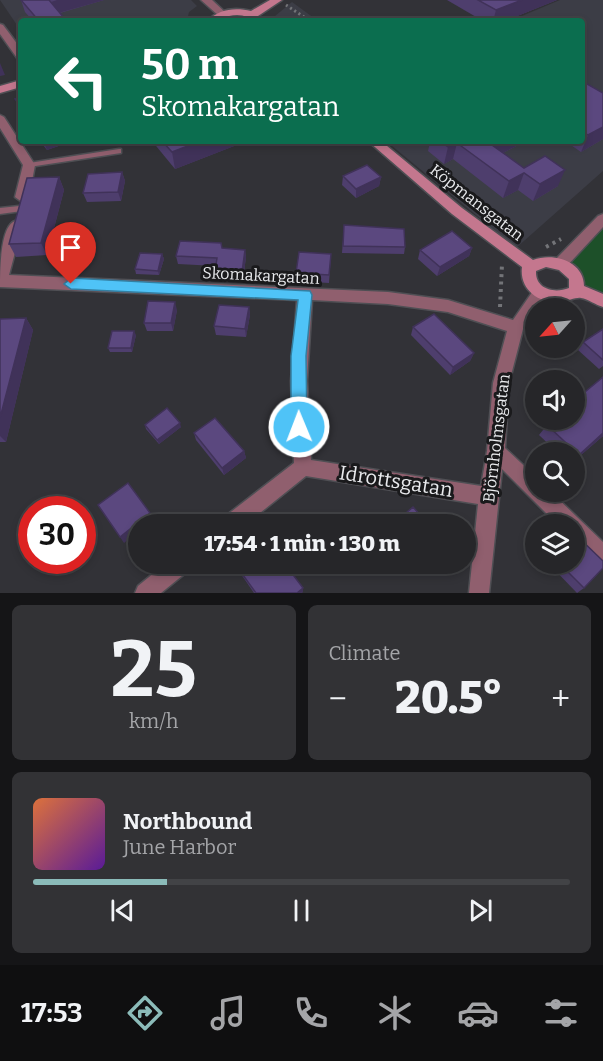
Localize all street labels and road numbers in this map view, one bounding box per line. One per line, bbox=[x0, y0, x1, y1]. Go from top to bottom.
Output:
street label: Köpmansgatan bbox=[426, 160, 527, 245]
street label: Skomakargatan bbox=[202, 263, 320, 288]
street label: Björnholmsgatan bbox=[479, 373, 514, 503]
street label: Idrottsgatan bbox=[337, 460, 455, 502]

